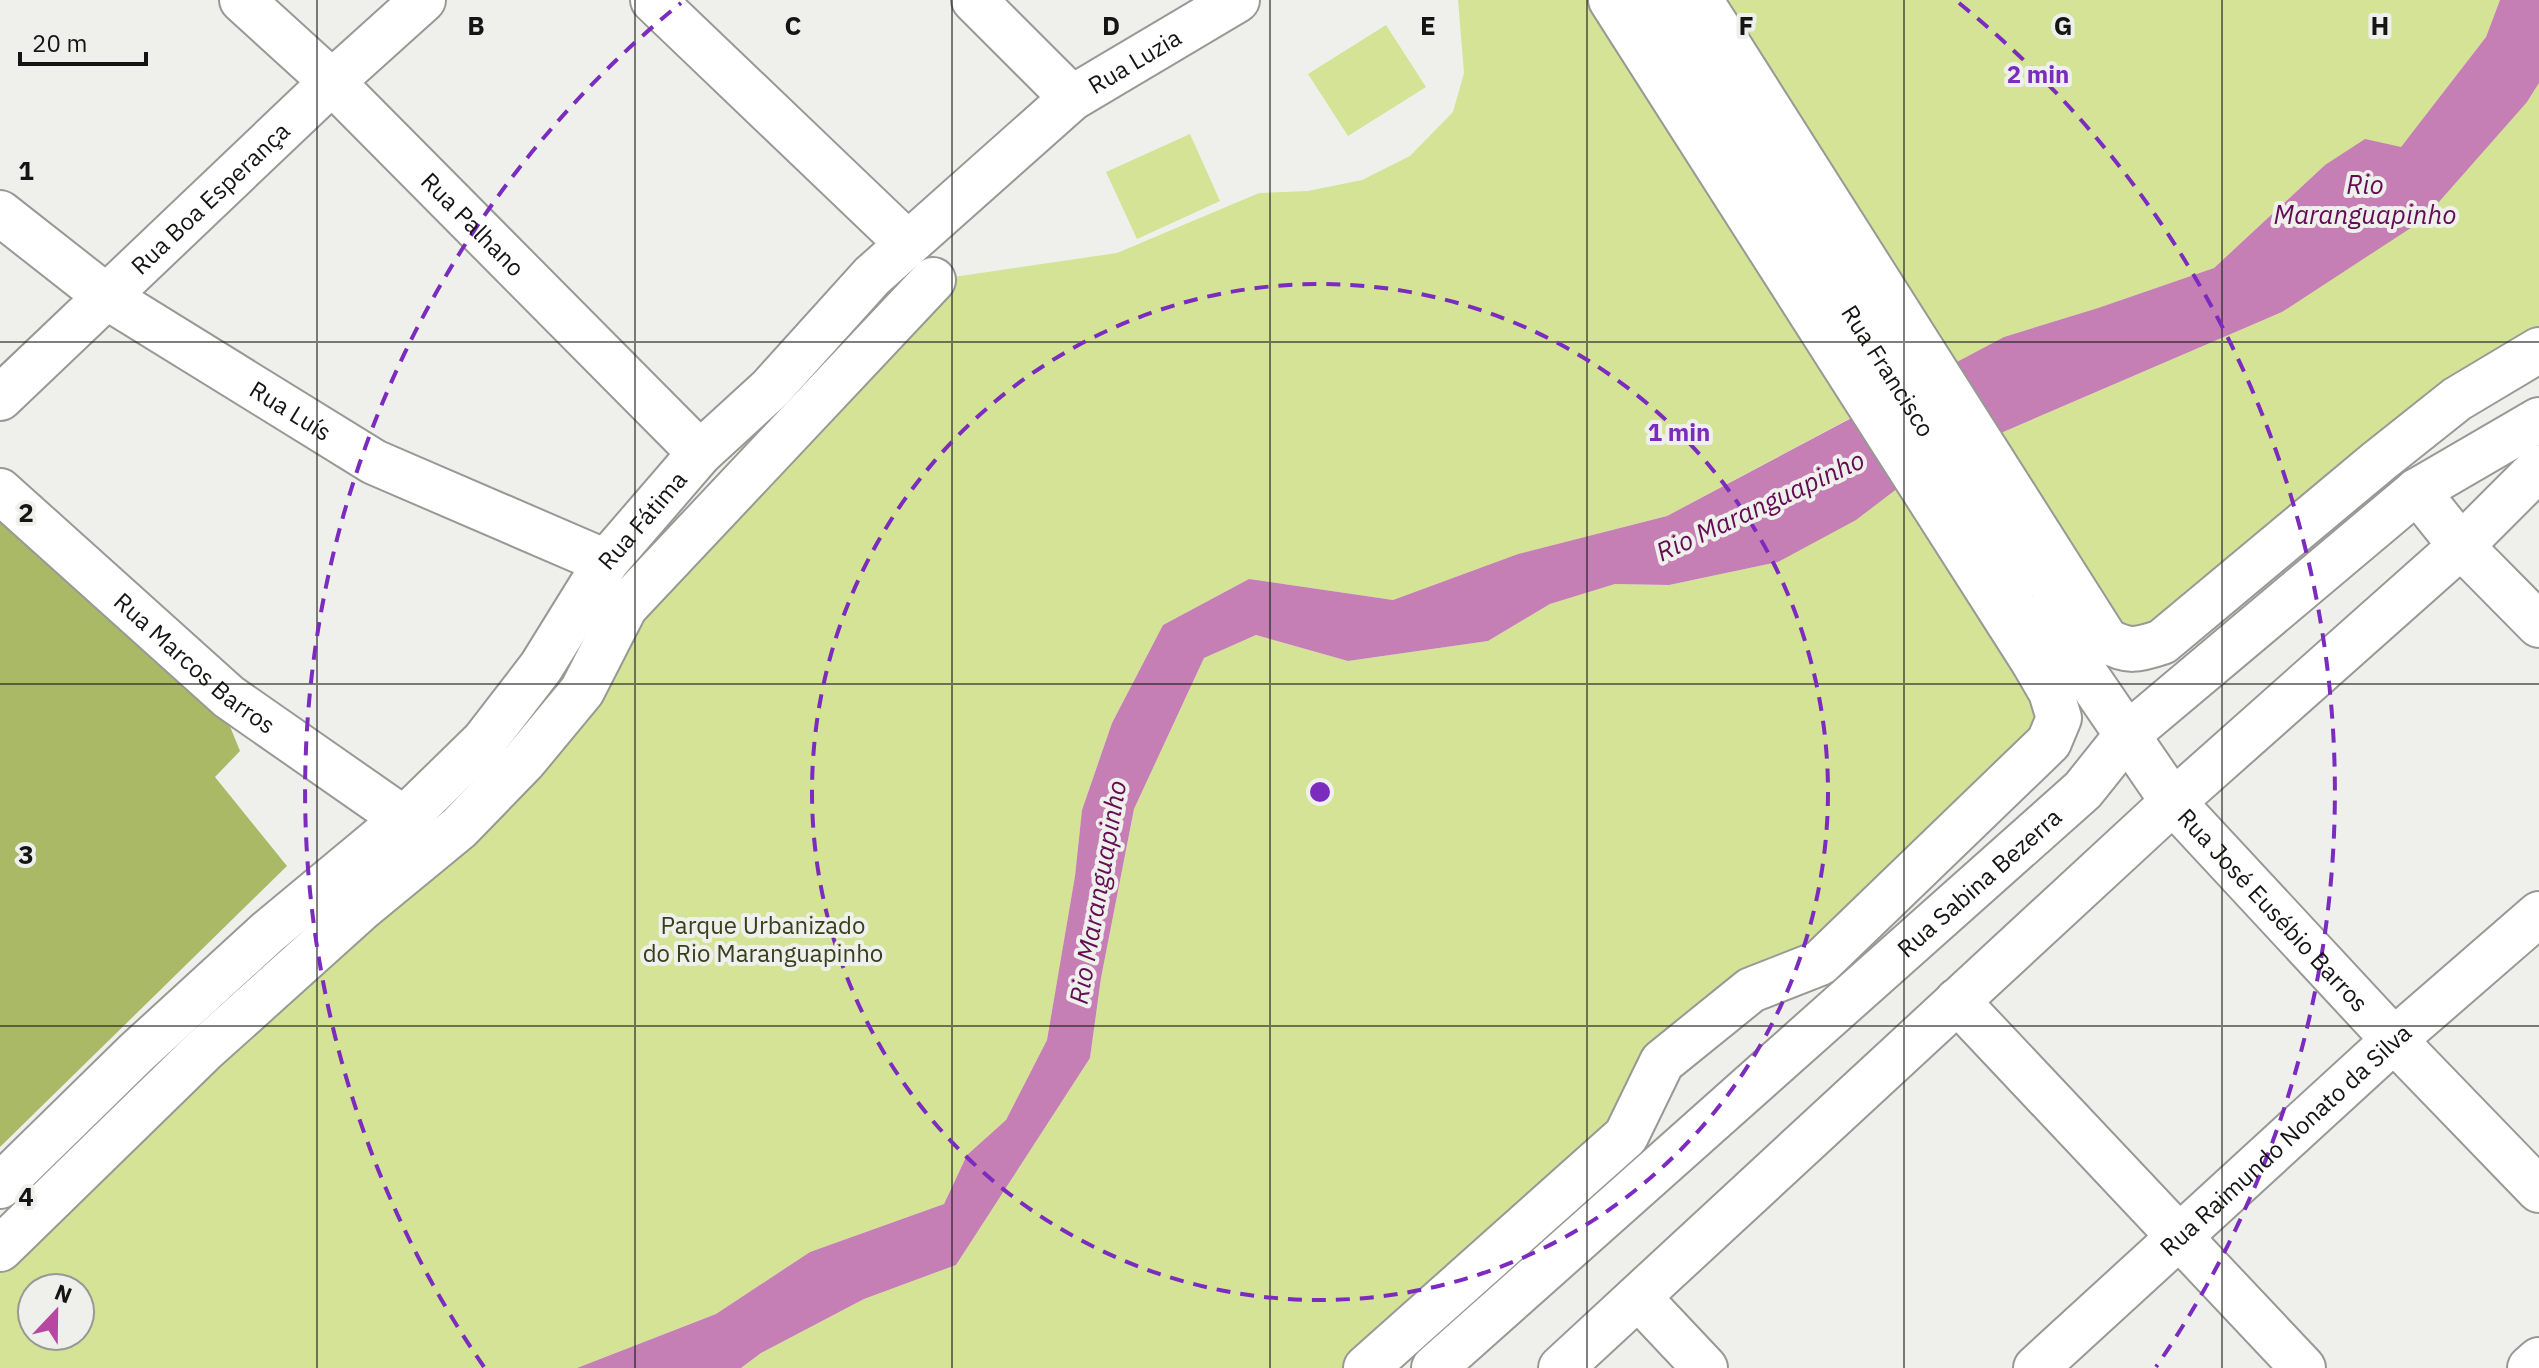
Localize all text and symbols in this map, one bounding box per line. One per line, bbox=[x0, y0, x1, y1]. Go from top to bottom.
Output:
text: B bbox=[467, 8, 485, 42]
text: C bbox=[785, 8, 802, 42]
text: D bbox=[1102, 8, 1120, 42]
text: E bbox=[1420, 8, 1436, 42]
text: F bbox=[1738, 8, 1754, 42]
text: G bbox=[2054, 8, 2072, 42]
text: H bbox=[2371, 8, 2389, 42]
scale bar bbox=[20, 16, 146, 66]
street label: Rua Luzia bbox=[1082, 21, 1187, 101]
text: 20 m bbox=[32, 27, 87, 59]
text: 2 min bbox=[2007, 58, 2069, 90]
street label: Rua Boa Esperança bbox=[124, 115, 297, 281]
text: 1 bbox=[18, 153, 34, 187]
street label: Rua Palhano bbox=[414, 165, 532, 283]
water label: Rio Maranguapinho bbox=[2274, 167, 2456, 231]
street label: Rua Francisco bbox=[1834, 299, 1942, 443]
street label: Rua Luís bbox=[244, 373, 338, 448]
text: 1 min bbox=[1648, 416, 1710, 448]
water label: Rio Maranguapinho bbox=[1650, 442, 1870, 568]
street label: Rua Fátima bbox=[590, 464, 694, 576]
text: 2 bbox=[18, 495, 34, 529]
street label: Rua Marcos Barros bbox=[107, 585, 282, 741]
water label: Rio Maranguapinho bbox=[1061, 778, 1133, 1006]
centre of rings bbox=[1306, 778, 1334, 806]
street label: Rua Sabina Bezerra bbox=[1890, 801, 2068, 964]
street label: Rua José Eusébio Barros bbox=[2171, 801, 2376, 1018]
text: 3 bbox=[18, 837, 34, 871]
park label: Parque Urbanizado do Rio Maranguapinho bbox=[643, 909, 883, 969]
street label: Rua Raimundo Nonato da Silva bbox=[2153, 1016, 2418, 1263]
text: 4 bbox=[18, 1179, 34, 1213]
north arrow bbox=[16, 1272, 96, 1352]
text: N bbox=[51, 1277, 76, 1309]

